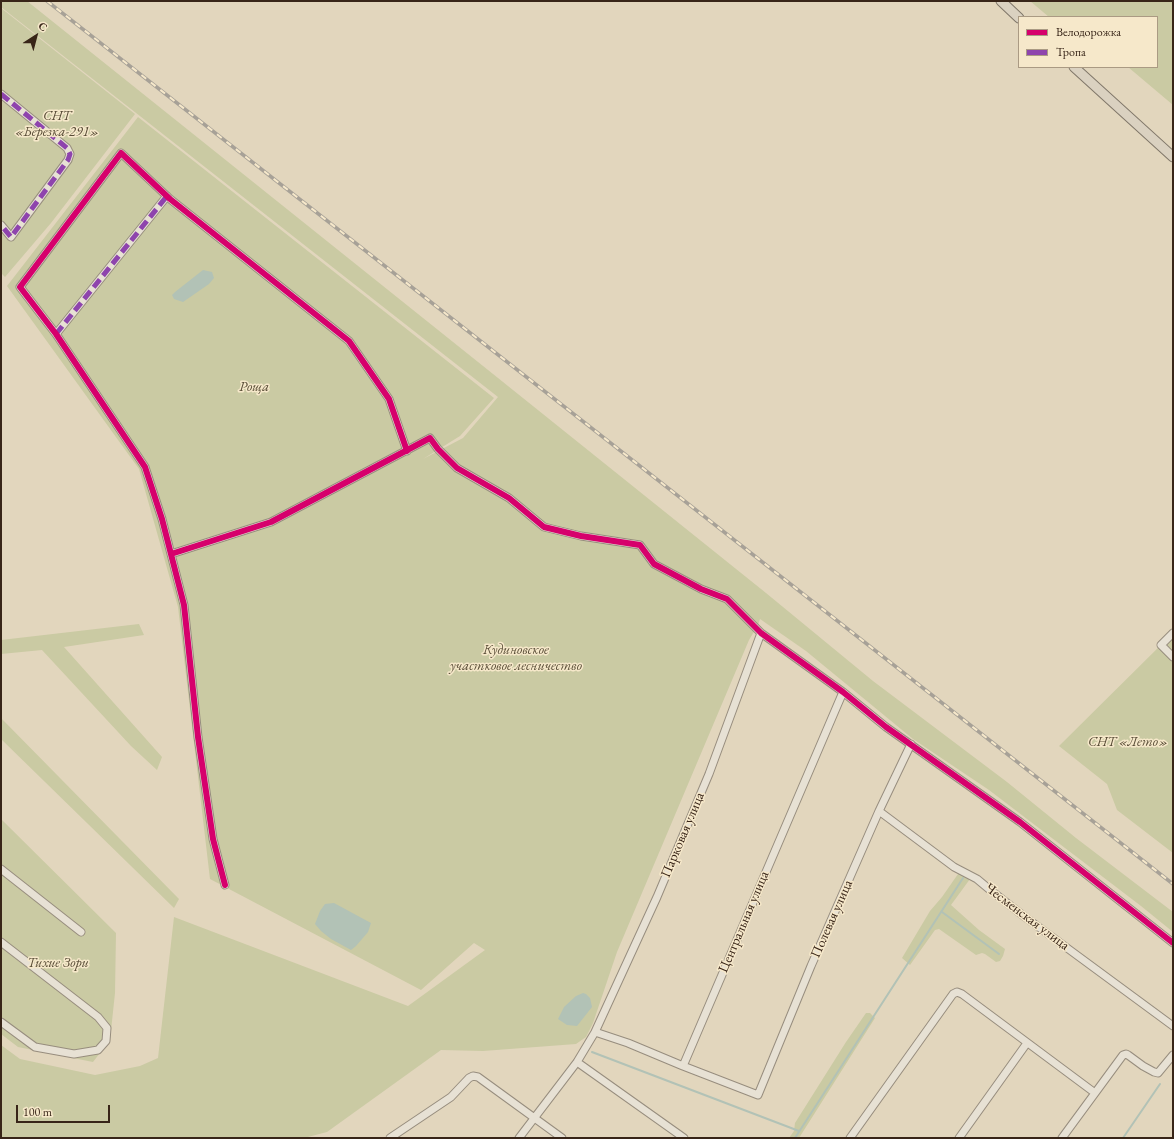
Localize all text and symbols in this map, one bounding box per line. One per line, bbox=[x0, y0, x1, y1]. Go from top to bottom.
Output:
north arrow bbox=[16, 16, 56, 56]
legend bbox=[1018, 16, 1158, 68]
text: С bbox=[36, 18, 50, 34]
text: Велодорожка bbox=[1056, 24, 1121, 40]
text: Тропа bbox=[1056, 44, 1086, 60]
park label: СНТ «Березка-291» bbox=[15, 108, 99, 140]
park label: Роща bbox=[239, 379, 269, 395]
park label: Кудиновское участковое лесничество bbox=[450, 642, 582, 674]
park label: СНТ «Лето» bbox=[1088, 734, 1168, 750]
street label: Парковая улица bbox=[657, 790, 709, 880]
street label: Центральная улица bbox=[715, 869, 773, 975]
street label: Полевая улица bbox=[807, 877, 857, 961]
street label: Чесменская улица bbox=[981, 880, 1073, 954]
park label: Тихие Зори bbox=[27, 955, 89, 971]
scale bar bbox=[18, 1097, 112, 1123]
text: 100 m bbox=[23, 1104, 52, 1120]

